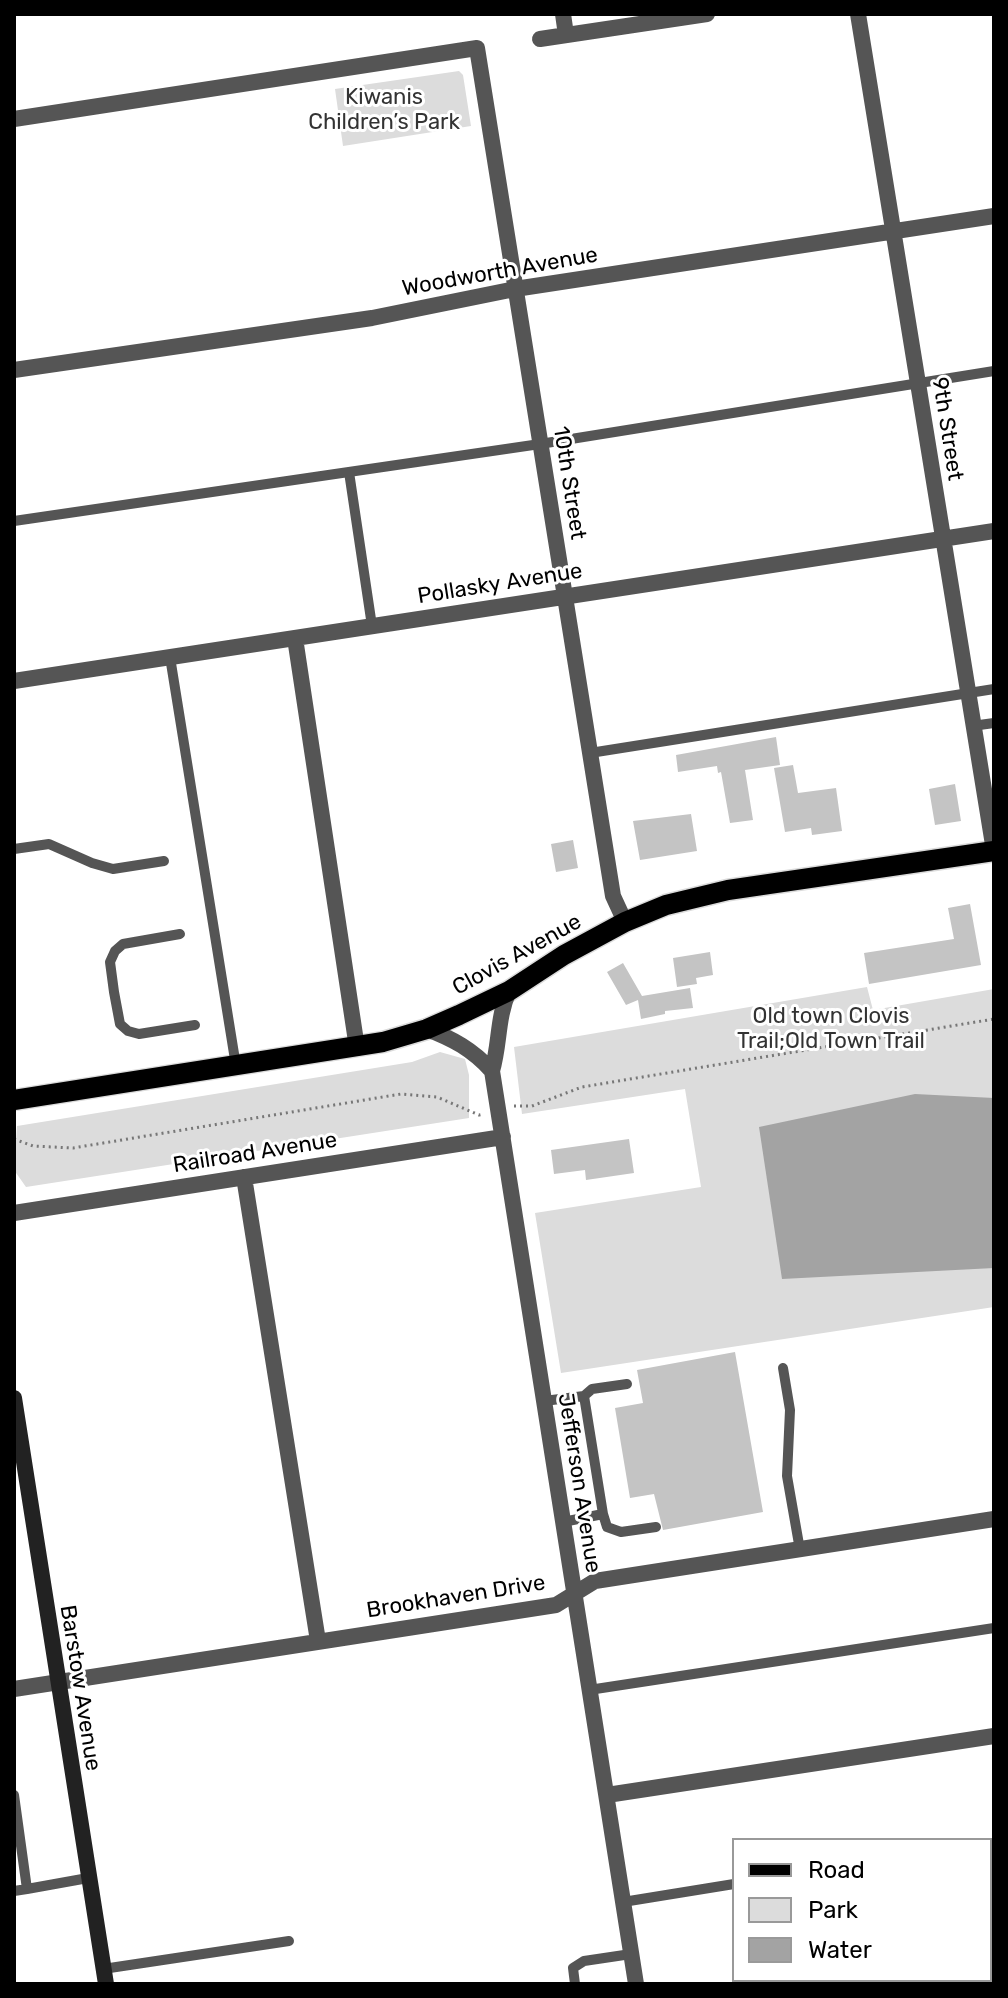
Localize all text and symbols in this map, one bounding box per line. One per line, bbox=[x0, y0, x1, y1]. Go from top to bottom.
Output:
park label: Kiwanis Children’s Park bbox=[308, 85, 460, 136]
street label: Woodworth Avenue bbox=[400, 242, 600, 302]
street label: 9th Street bbox=[926, 376, 968, 482]
street label: 10th Street bbox=[547, 424, 591, 542]
street label: Pollasky Avenue bbox=[416, 558, 584, 610]
street label: Clovis Avenue bbox=[448, 909, 586, 1001]
park label: Old town Clovis Trail;Old Town Trail bbox=[737, 1004, 925, 1056]
street label: Railroad Avenue bbox=[171, 1127, 339, 1179]
street label: Jefferson Avenue bbox=[552, 1391, 606, 1575]
street label: Brookhaven Drive bbox=[365, 1570, 547, 1624]
street label: Barstow Avenue bbox=[54, 1603, 106, 1773]
legend bbox=[732, 1838, 992, 1982]
text: Road bbox=[808, 1856, 865, 1884]
text: Park bbox=[808, 1896, 858, 1924]
text: Water bbox=[808, 1936, 872, 1964]

